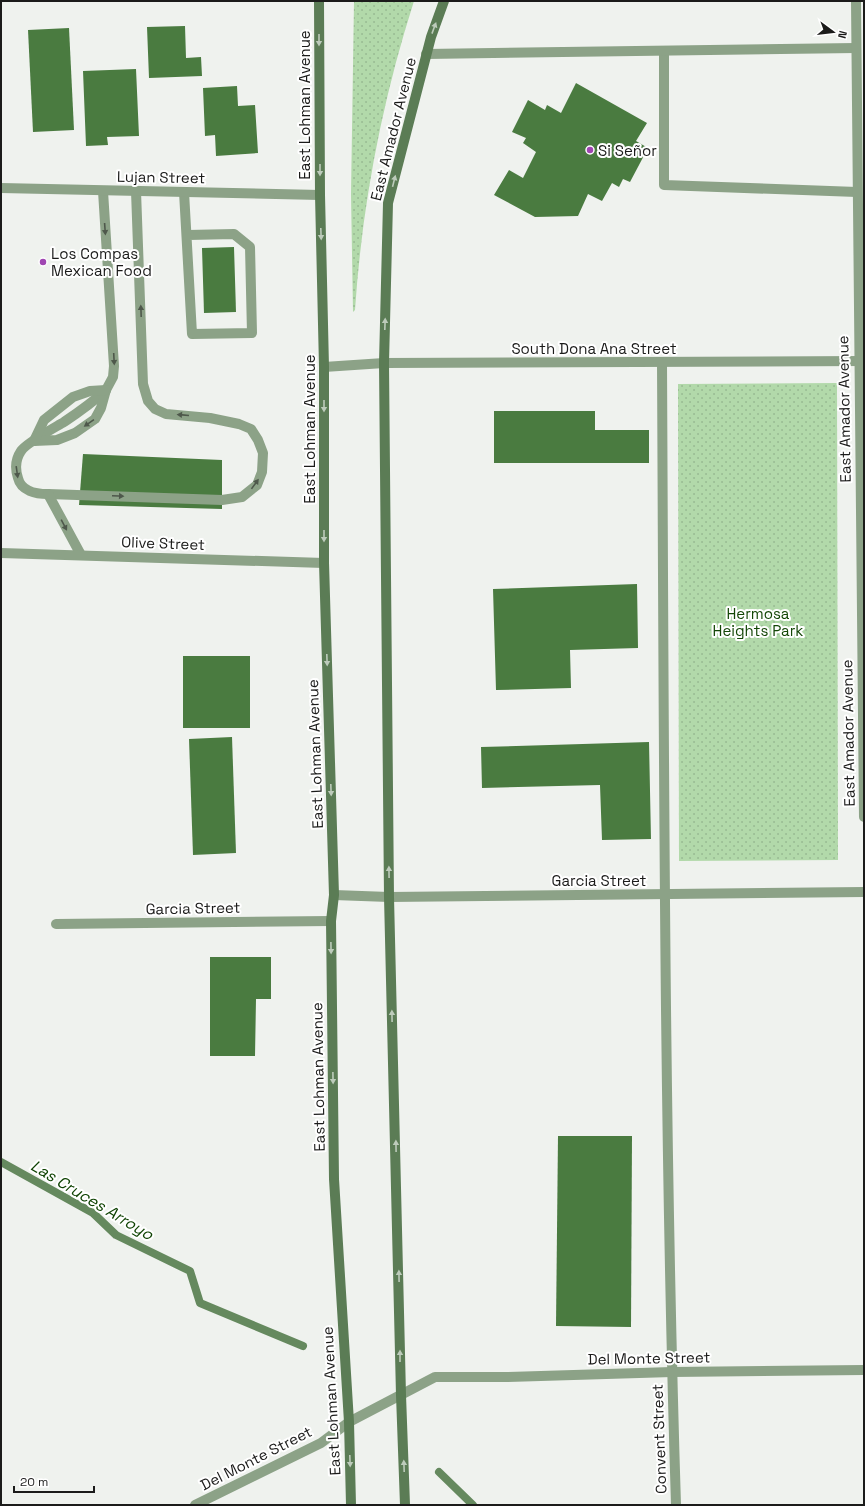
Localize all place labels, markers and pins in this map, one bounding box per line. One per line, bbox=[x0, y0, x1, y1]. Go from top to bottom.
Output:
place label: Si Señor bbox=[598, 141, 657, 160]
marker: Si Señor bbox=[585, 145, 595, 155]
place label: Los Compas Mexican Food bbox=[51, 244, 152, 280]
marker: Los Compas Mexican Food bbox=[38, 257, 48, 267]

